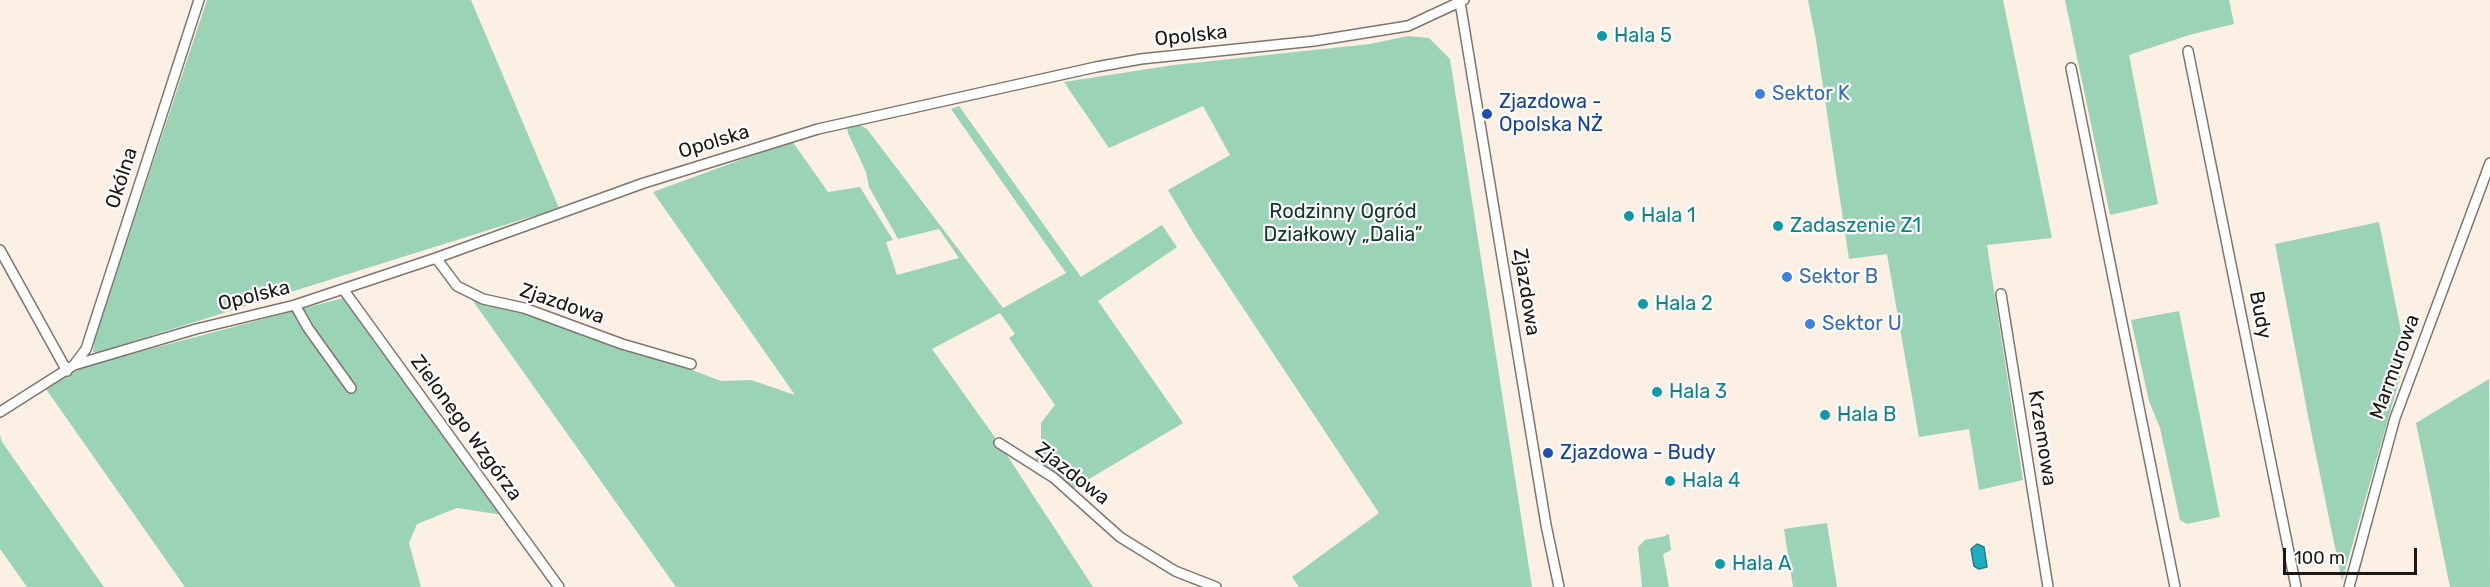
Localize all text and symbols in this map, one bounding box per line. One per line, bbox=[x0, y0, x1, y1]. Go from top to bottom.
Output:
street label: Opolska bbox=[1153, 20, 1229, 52]
place label: Hala 5 bbox=[1614, 24, 1672, 48]
marker: Hala 5 bbox=[1595, 29, 1609, 43]
place label: Sektor K bbox=[1772, 82, 1850, 106]
marker: Sektor K bbox=[1753, 87, 1767, 101]
place label: Zjazdowa - Opolska NŻ bbox=[1499, 90, 1603, 137]
marker: Zjazdowa - Opolska NŻ bbox=[1480, 107, 1494, 121]
street label: Opolska bbox=[676, 120, 752, 164]
street label: Okólna bbox=[101, 144, 143, 212]
park label: Rodzinny Ogród Działkowy „Dalia” bbox=[1263, 200, 1423, 247]
place label: Hala 1 bbox=[1641, 204, 1696, 228]
marker: Hala 1 bbox=[1622, 209, 1636, 223]
place label: Zadaszenie Z1 bbox=[1790, 214, 1921, 238]
marker: Zadaszenie Z1 bbox=[1771, 219, 1785, 233]
street label: Zjazdowa bbox=[1507, 247, 1545, 337]
place label: Sektor B bbox=[1799, 265, 1878, 289]
marker: Sektor B bbox=[1780, 270, 1794, 284]
street label: Opolska bbox=[216, 276, 292, 316]
street label: Zjazdowa bbox=[516, 278, 608, 330]
street label: Budy bbox=[2244, 289, 2276, 341]
place label: Hala 2 bbox=[1655, 292, 1713, 316]
marker: Hala 2 bbox=[1636, 297, 1650, 311]
street label: Marmurowa bbox=[2365, 311, 2425, 423]
place label: Sektor U bbox=[1822, 312, 1902, 336]
marker: Sektor U bbox=[1803, 317, 1817, 331]
street label: Zielonego Wzgórza bbox=[405, 350, 527, 506]
place label: Hala 3 bbox=[1669, 380, 1727, 404]
marker: Hala 3 bbox=[1650, 385, 1664, 399]
street label: Krzemowa bbox=[2023, 388, 2061, 488]
place label: Hala B bbox=[1837, 403, 1896, 427]
marker: Hala B bbox=[1818, 408, 1832, 422]
street label: Zjazdowa bbox=[1030, 437, 1114, 511]
place label: Zjazdowa - Budy bbox=[1560, 441, 1716, 465]
marker: Zjazdowa - Budy bbox=[1541, 446, 1555, 460]
place label: Hala 4 bbox=[1682, 469, 1741, 493]
marker: Hala 4 bbox=[1663, 474, 1677, 488]
scale bar bbox=[2286, 536, 2420, 574]
text: 100 m bbox=[2294, 547, 2345, 569]
place label: Hala A bbox=[1732, 552, 1792, 576]
marker: Hala A bbox=[1713, 557, 1727, 571]

